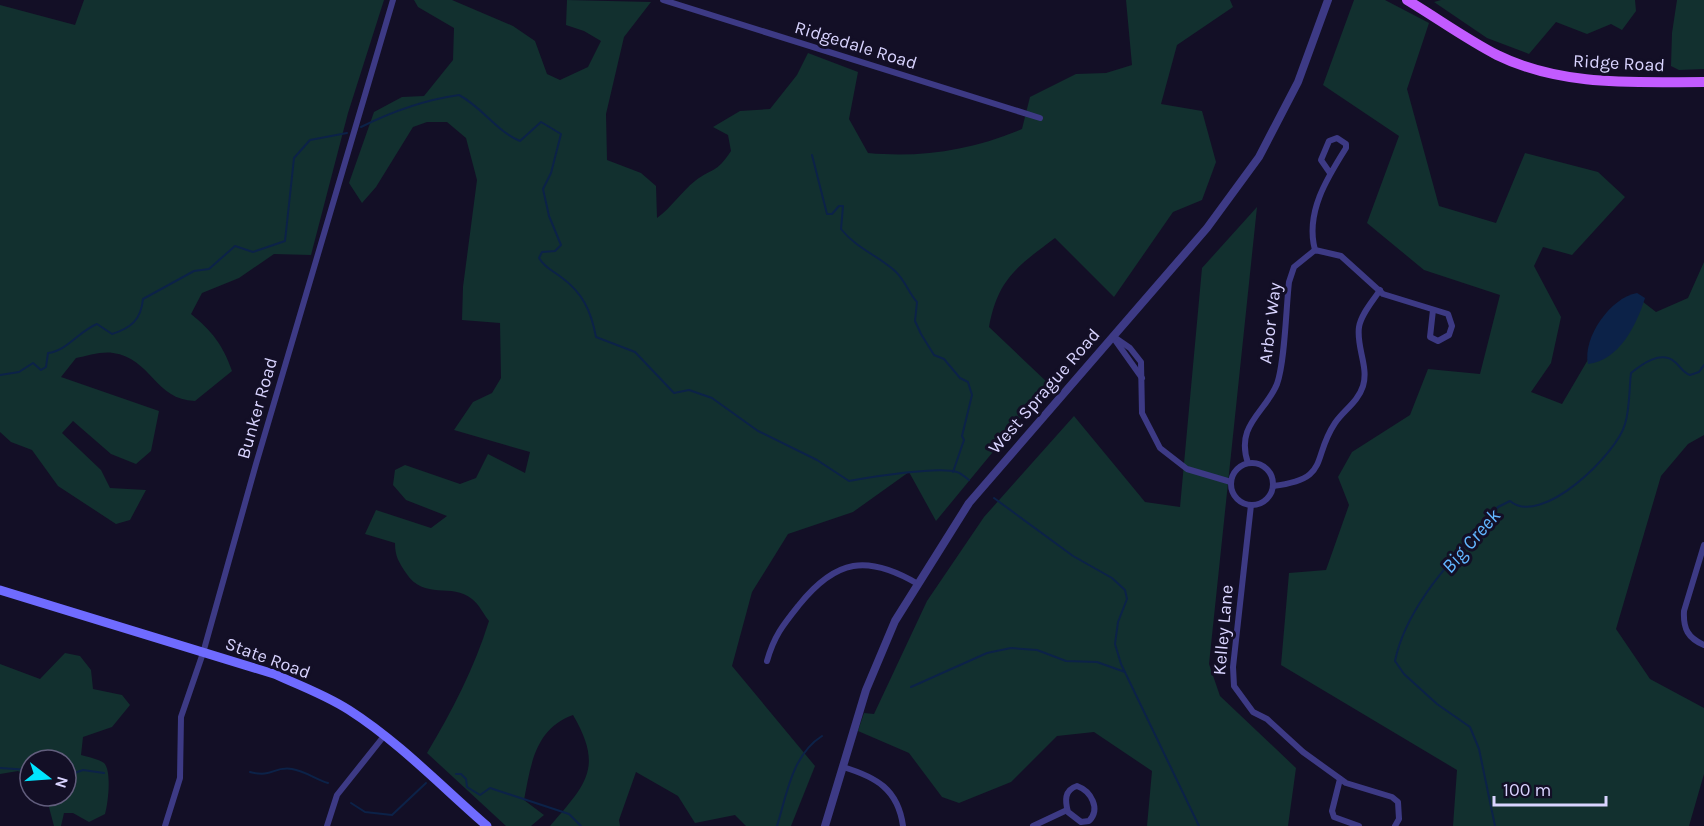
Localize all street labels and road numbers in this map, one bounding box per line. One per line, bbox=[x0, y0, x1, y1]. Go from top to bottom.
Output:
street label: Ridgedale Road bbox=[792, 16, 920, 74]
street label: Ridge Road bbox=[1572, 50, 1666, 76]
street label: Arbor Way bbox=[1254, 280, 1286, 365]
street label: West Sprague Road bbox=[984, 324, 1104, 458]
street label: Bunker Road bbox=[232, 355, 282, 461]
street label: Kelley Lane bbox=[1208, 584, 1238, 676]
street label: State Road bbox=[222, 632, 314, 684]

